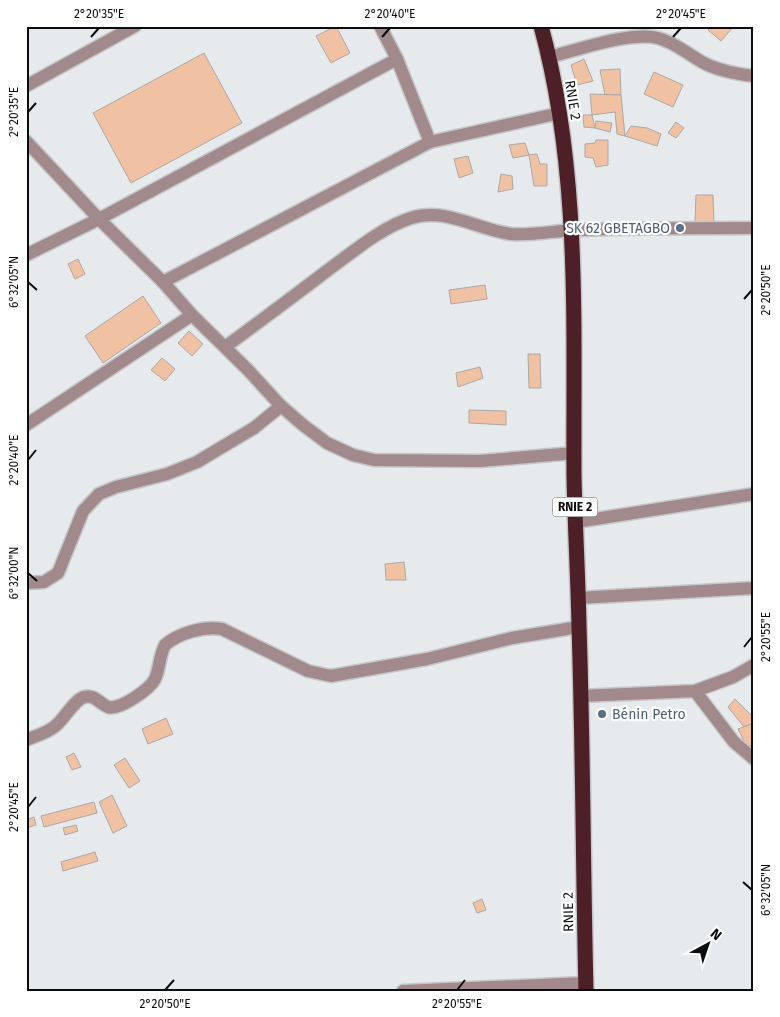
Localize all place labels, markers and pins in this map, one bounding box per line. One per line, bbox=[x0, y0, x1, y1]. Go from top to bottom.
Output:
place label: SK 62 GBETAGBO bbox=[566, 220, 670, 237]
marker: SK 62 GBETAGBO bbox=[674, 222, 686, 234]
place label: Bénin Petro bbox=[612, 706, 686, 723]
marker: Bénin Petro bbox=[596, 708, 608, 720]

